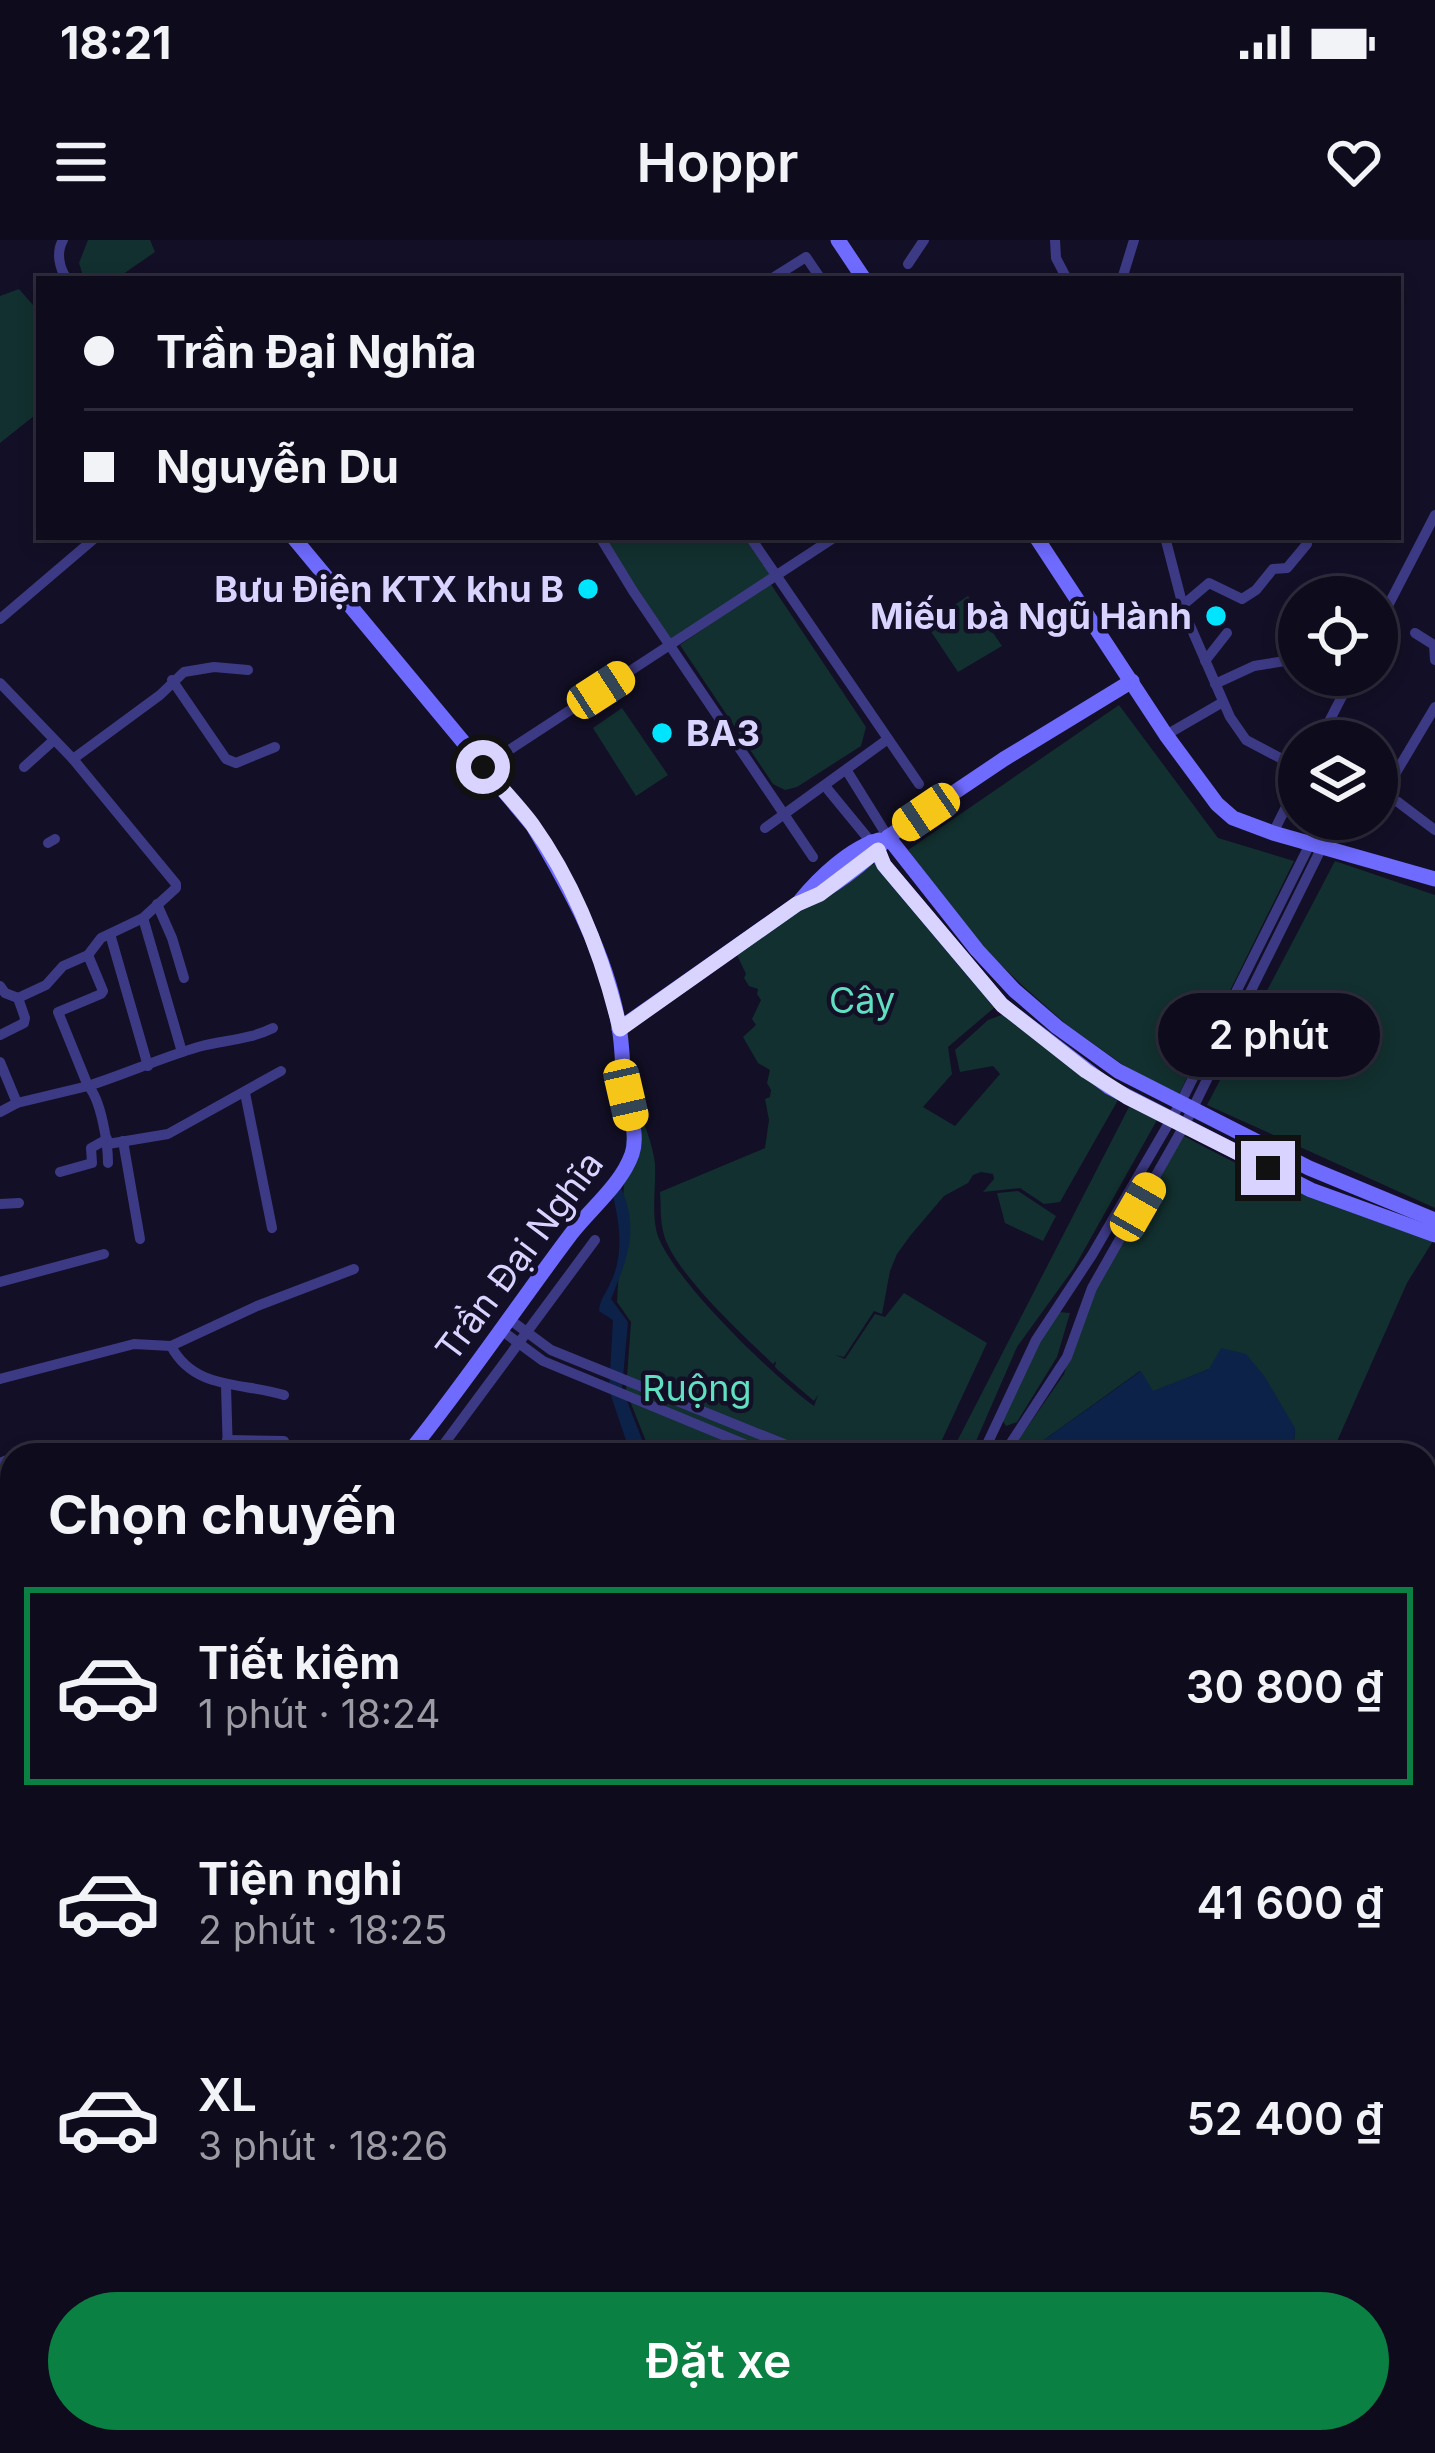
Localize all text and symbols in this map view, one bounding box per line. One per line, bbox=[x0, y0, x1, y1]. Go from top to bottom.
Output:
text: 18:21 bbox=[60, 15, 171, 70]
icon: menu bbox=[48, 129, 114, 195]
icon: heart bbox=[1321, 129, 1387, 195]
text: Hoppr bbox=[637, 130, 798, 195]
text: Trần Đại Nghĩa bbox=[156, 324, 477, 379]
text: Nguyễn Du bbox=[156, 439, 399, 494]
place label: Bưu Điện KTX khu B bbox=[214, 567, 564, 611]
marker: Bưu Điện KTX khu B bbox=[575, 576, 601, 602]
map controls bbox=[1278, 576, 1398, 840]
button: locate bbox=[1278, 576, 1398, 696]
place label: Miếu bà Ngũ Hành bbox=[870, 594, 1192, 638]
marker: Miếu bà Ngũ Hành bbox=[1203, 603, 1229, 629]
car bbox=[561, 655, 641, 725]
place label: BA3 bbox=[686, 711, 760, 755]
marker: BA3 bbox=[649, 720, 675, 746]
button: layers bbox=[1278, 720, 1398, 840]
route start bbox=[456, 740, 510, 794]
car bbox=[886, 777, 966, 847]
park label: Cây bbox=[829, 978, 895, 1022]
callout: 2 phút bbox=[1157, 994, 1379, 1078]
text: 2 phút bbox=[1209, 1011, 1329, 1058]
car bbox=[600, 1056, 652, 1134]
route end bbox=[1241, 1141, 1295, 1195]
street label: Trần Đại Nghĩa bbox=[426, 1143, 612, 1369]
car bbox=[1104, 1167, 1172, 1247]
park label: Ruộng bbox=[642, 1366, 752, 1410]
text: Chọn chuyến bbox=[48, 1482, 397, 1547]
icon: car bbox=[54, 1632, 162, 1740]
text: Tiết kiệm bbox=[198, 1635, 400, 1690]
text: 30 800 ₫ bbox=[1186, 1659, 1383, 1714]
text: 1 phút · 18:24 bbox=[198, 1690, 440, 1737]
icon: car bbox=[54, 1848, 162, 1956]
text: Tiện nghi bbox=[198, 1851, 402, 1906]
text: 41 600 ₫ bbox=[1197, 1875, 1383, 1930]
text: 2 phút · 18:25 bbox=[198, 1906, 447, 1953]
icon: car bbox=[54, 2064, 162, 2172]
text: XL bbox=[198, 2067, 257, 2122]
text: 52 400 ₫ bbox=[1187, 2091, 1383, 2146]
text: 3 phút · 18:26 bbox=[198, 2122, 448, 2169]
button: Đặt xe bbox=[48, 2292, 1389, 2430]

